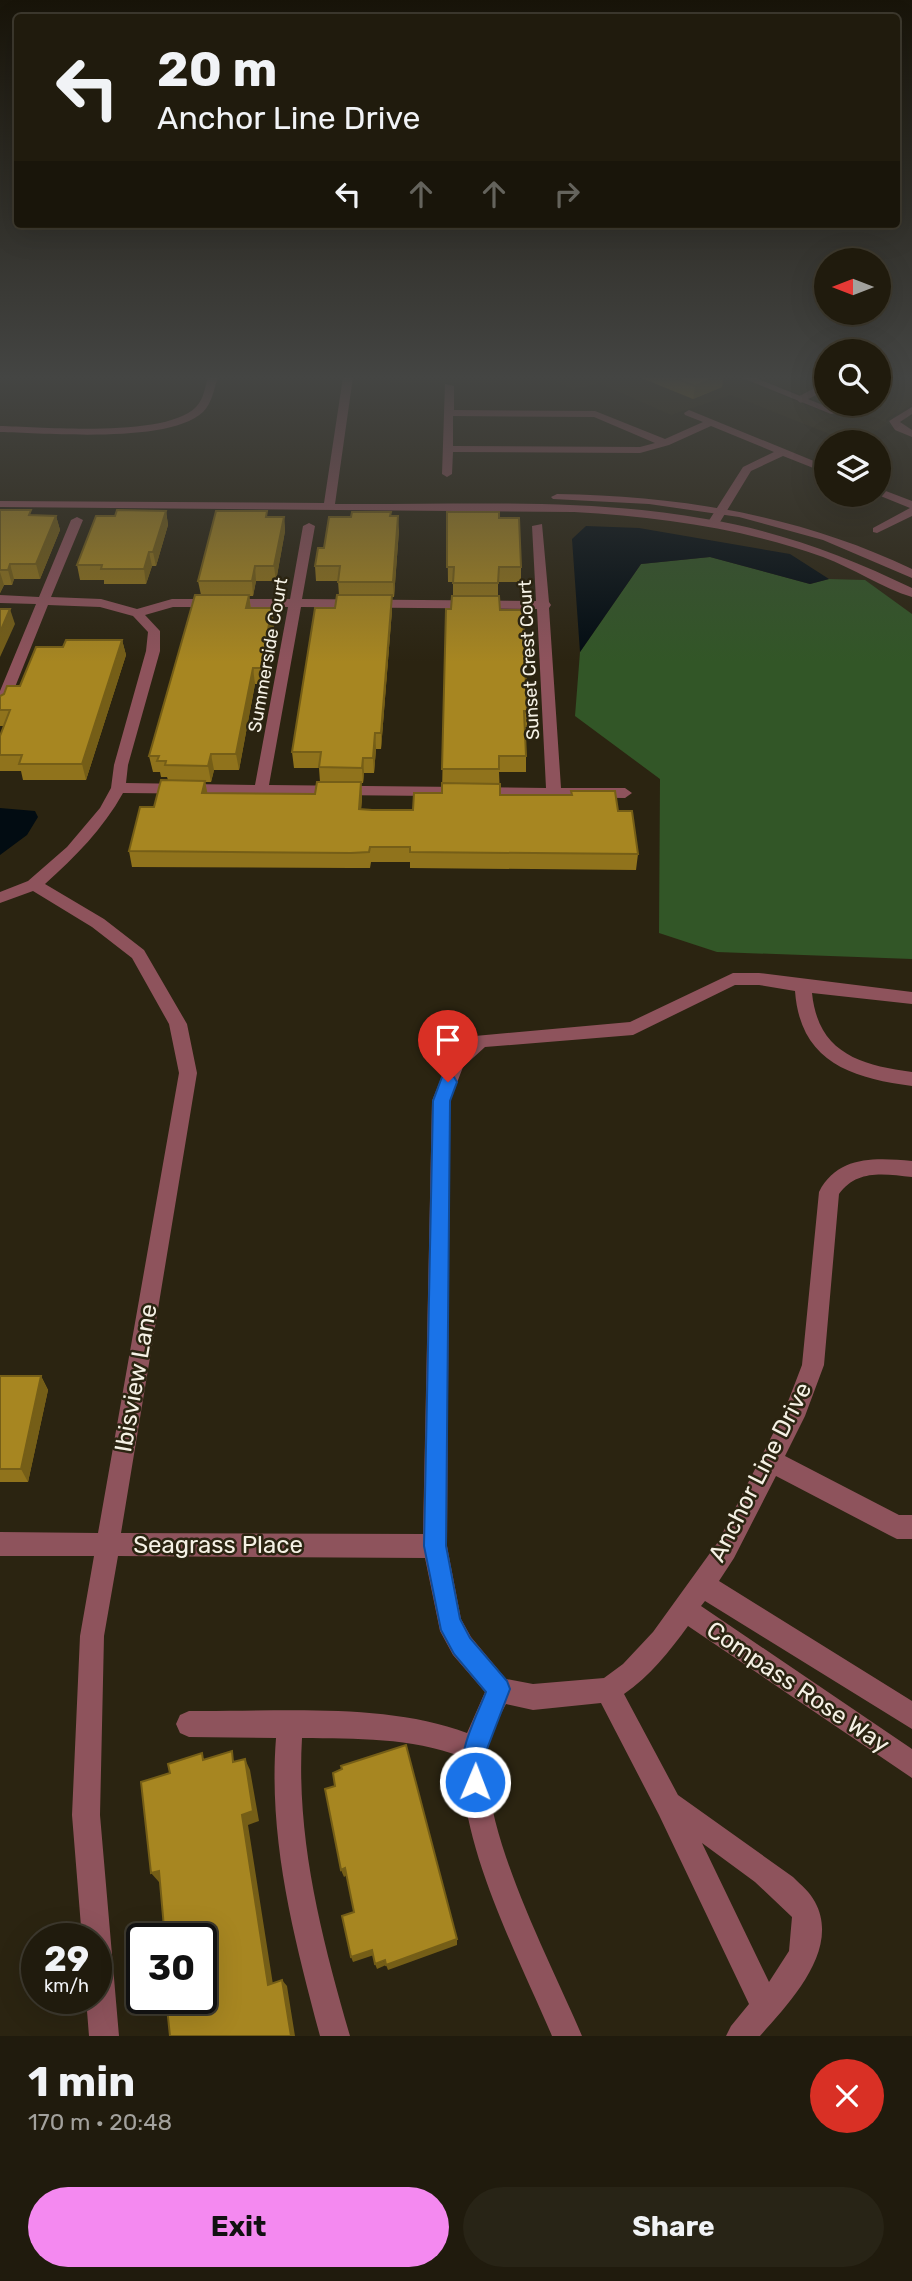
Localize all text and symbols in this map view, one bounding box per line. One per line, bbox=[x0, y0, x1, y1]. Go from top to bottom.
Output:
text: 20 m bbox=[157, 40, 278, 98]
icon: left bbox=[42, 42, 133, 133]
text: Anchor Line Drive bbox=[157, 99, 421, 137]
icon: left bbox=[329, 175, 367, 213]
icon: ahead bbox=[402, 175, 440, 213]
icon: ahead bbox=[475, 175, 513, 213]
icon: right bbox=[548, 175, 586, 213]
north arrow bbox=[814, 248, 891, 326]
map controls bbox=[814, 248, 891, 507]
button: search bbox=[814, 339, 891, 416]
button: layers bbox=[814, 430, 891, 507]
street label: Summerside Court bbox=[244, 576, 292, 734]
street label: Sunset Crest Court bbox=[514, 580, 544, 740]
pin bbox=[418, 1010, 478, 1082]
icon: arrive bbox=[429, 1021, 467, 1059]
street label: Ibisview Lane bbox=[109, 1302, 163, 1454]
street label: Anchor Line Drive bbox=[703, 1378, 817, 1566]
street label: Seagrass Place bbox=[133, 1531, 303, 1559]
street label: Compass Rose Way bbox=[701, 1615, 895, 1759]
position arrow bbox=[438, 1745, 512, 1819]
speed limit sign: 30 bbox=[126, 1923, 217, 2014]
text: 29 bbox=[44, 1938, 89, 1980]
text: km/h bbox=[44, 1975, 89, 1997]
text: 1 min bbox=[28, 2057, 135, 2107]
button: close bbox=[810, 2059, 884, 2133]
text: 170 m · 20:48 bbox=[28, 2108, 172, 2136]
button: Exit bbox=[28, 2187, 449, 2267]
button: Share bbox=[463, 2187, 884, 2267]

